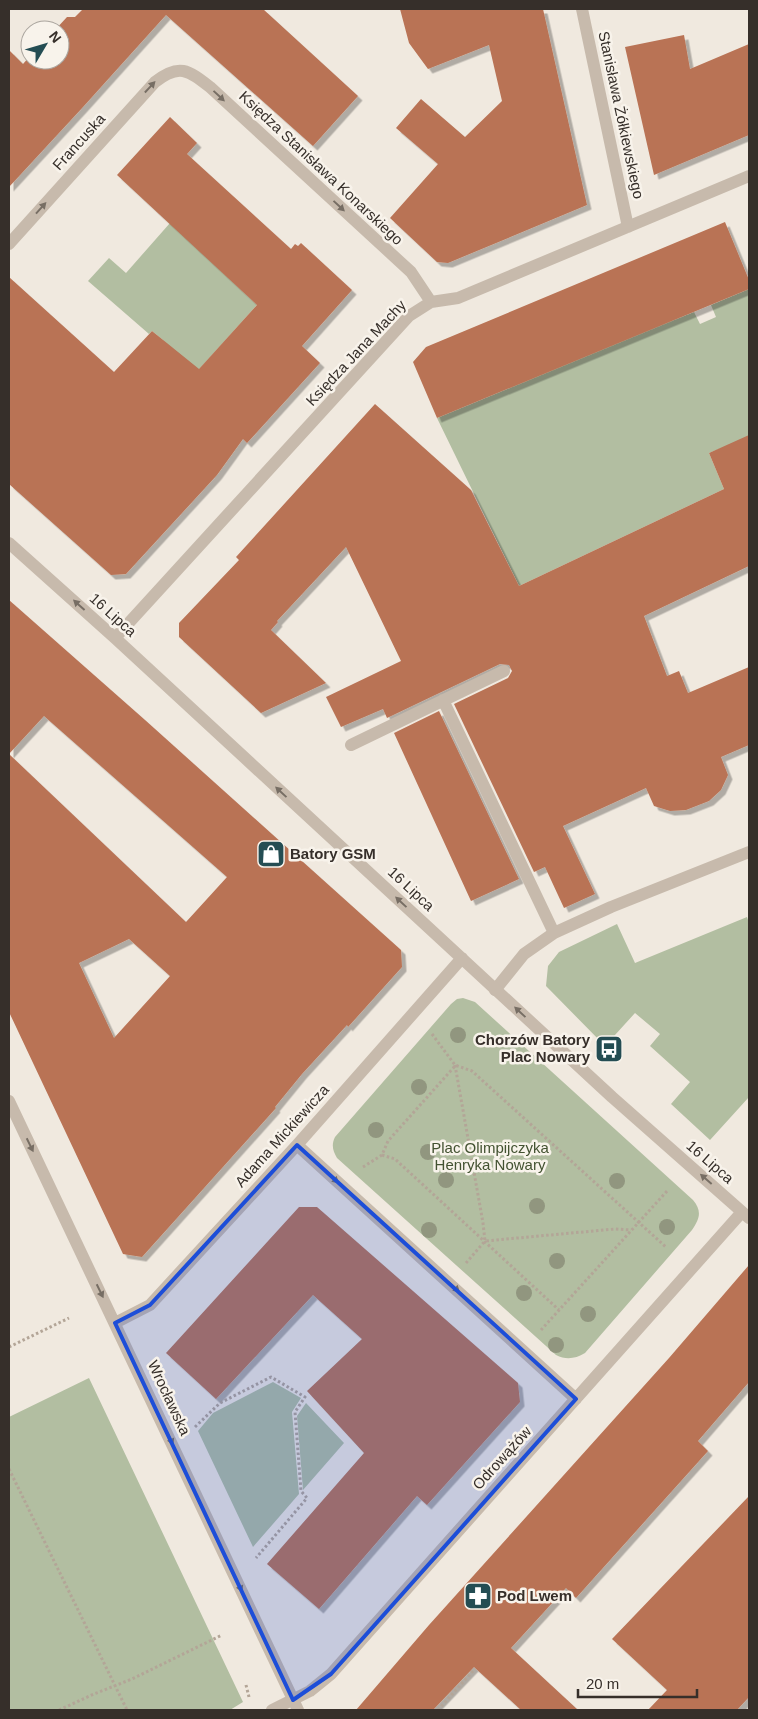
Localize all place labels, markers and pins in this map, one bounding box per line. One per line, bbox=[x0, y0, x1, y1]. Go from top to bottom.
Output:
shop icon: Batory GSM bbox=[256, 839, 286, 869]
place label: Batory GSM bbox=[290, 845, 376, 862]
place label: Chorzów Batory Plac Nowary bbox=[475, 1031, 591, 1065]
bus stop icon: Chorzów Batory Plac Nowary bbox=[594, 1034, 624, 1064]
pharmacy icon: Pod Lwem bbox=[463, 1581, 493, 1611]
place label: Pod Lwem bbox=[497, 1587, 572, 1604]

